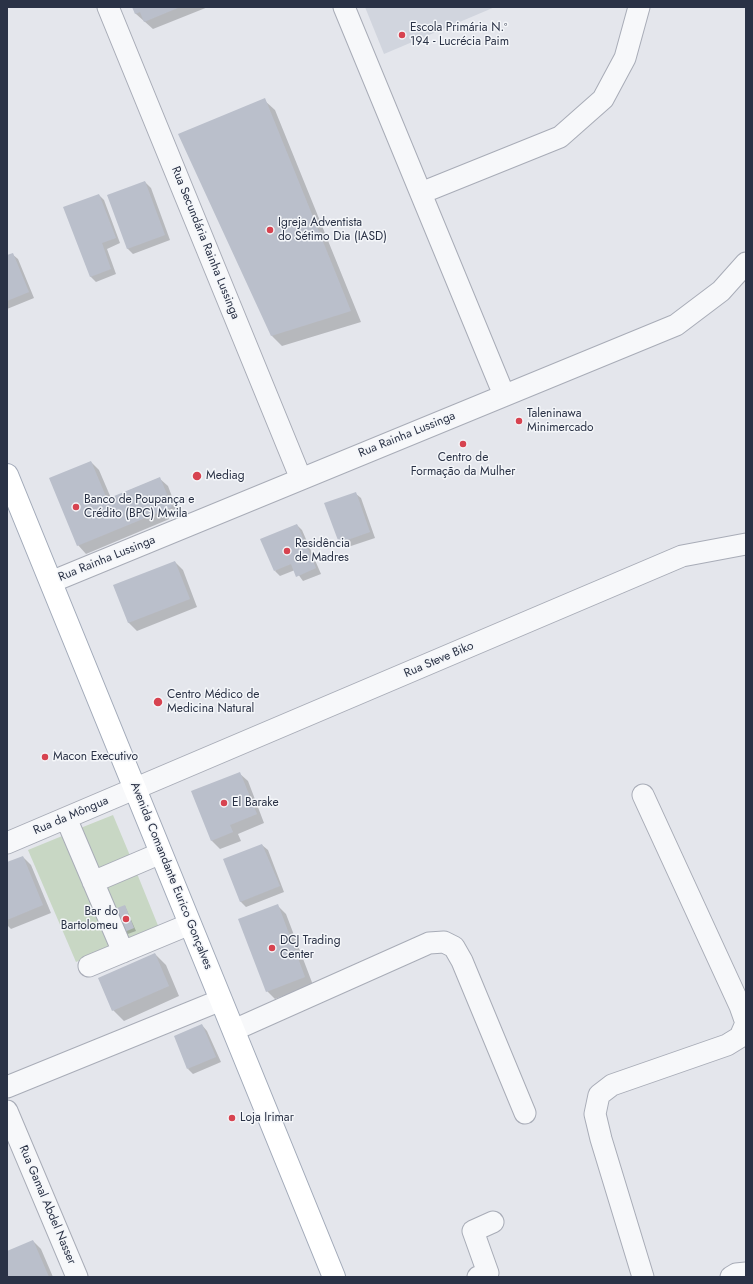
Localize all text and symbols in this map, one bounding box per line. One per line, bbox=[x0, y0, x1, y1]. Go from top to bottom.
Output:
place label: Escola Primária N.º 194 - Lucrécia Paim bbox=[410, 21, 509, 49]
marker: Escola Primária N.º 194 - Lucrécia Paim bbox=[397, 30, 407, 40]
street label: Rua Secundária Rainha Lussinga bbox=[168, 165, 242, 321]
place label: Igreja Adventista do Sétimo Dia (IASD) bbox=[278, 216, 387, 244]
marker: Igreja Adventista do Sétimo Dia (IASD) bbox=[265, 225, 275, 235]
place label: Taleninawa Minimercado bbox=[527, 407, 594, 435]
street label: Rua Rainha Lussinga bbox=[356, 409, 458, 461]
marker: Taleninawa Minimercado bbox=[514, 416, 524, 426]
marker: Centro de Formação da Mulher bbox=[458, 439, 468, 449]
place label: Centro de Formação da Mulher bbox=[411, 451, 515, 479]
place label: Mediag bbox=[206, 469, 244, 483]
marker: Mediag bbox=[191, 470, 203, 482]
place label: Banco de Poupança e Crédito (BPC) Mwila bbox=[84, 493, 195, 521]
marker: Banco de Poupança e Crédito (BPC) Mwila bbox=[71, 502, 81, 512]
street label: Rua Rainha Lussinga bbox=[56, 533, 158, 585]
place label: Residência de Madres bbox=[295, 537, 350, 565]
marker: Residência de Madres bbox=[282, 546, 292, 556]
street label: Rua Steve Biko bbox=[402, 639, 476, 681]
place label: Centro Médico de Medicina Natural bbox=[167, 688, 259, 716]
marker: Centro Médico de Medicina Natural bbox=[152, 696, 164, 708]
place label: Macon Executivo bbox=[53, 750, 138, 764]
marker: Macon Executivo bbox=[40, 752, 50, 762]
street label: Avenida Comandante Eurico Gonçalves bbox=[127, 780, 215, 972]
street label: Rua da Môngua bbox=[31, 794, 111, 838]
place label: El Barake bbox=[232, 796, 279, 810]
marker: El Barake bbox=[219, 798, 229, 808]
place label: Bar do Bartolomeu bbox=[61, 905, 118, 933]
marker: Bar do Bartolomeu bbox=[121, 914, 131, 924]
place label: DCJ Trading Center bbox=[280, 934, 340, 962]
marker: DCJ Trading Center bbox=[267, 943, 277, 953]
place label: Loja Irimar bbox=[240, 1111, 294, 1125]
marker: Loja Irimar bbox=[227, 1113, 237, 1123]
street label: Rua Gamal Abdel Nasser bbox=[15, 1143, 79, 1267]

